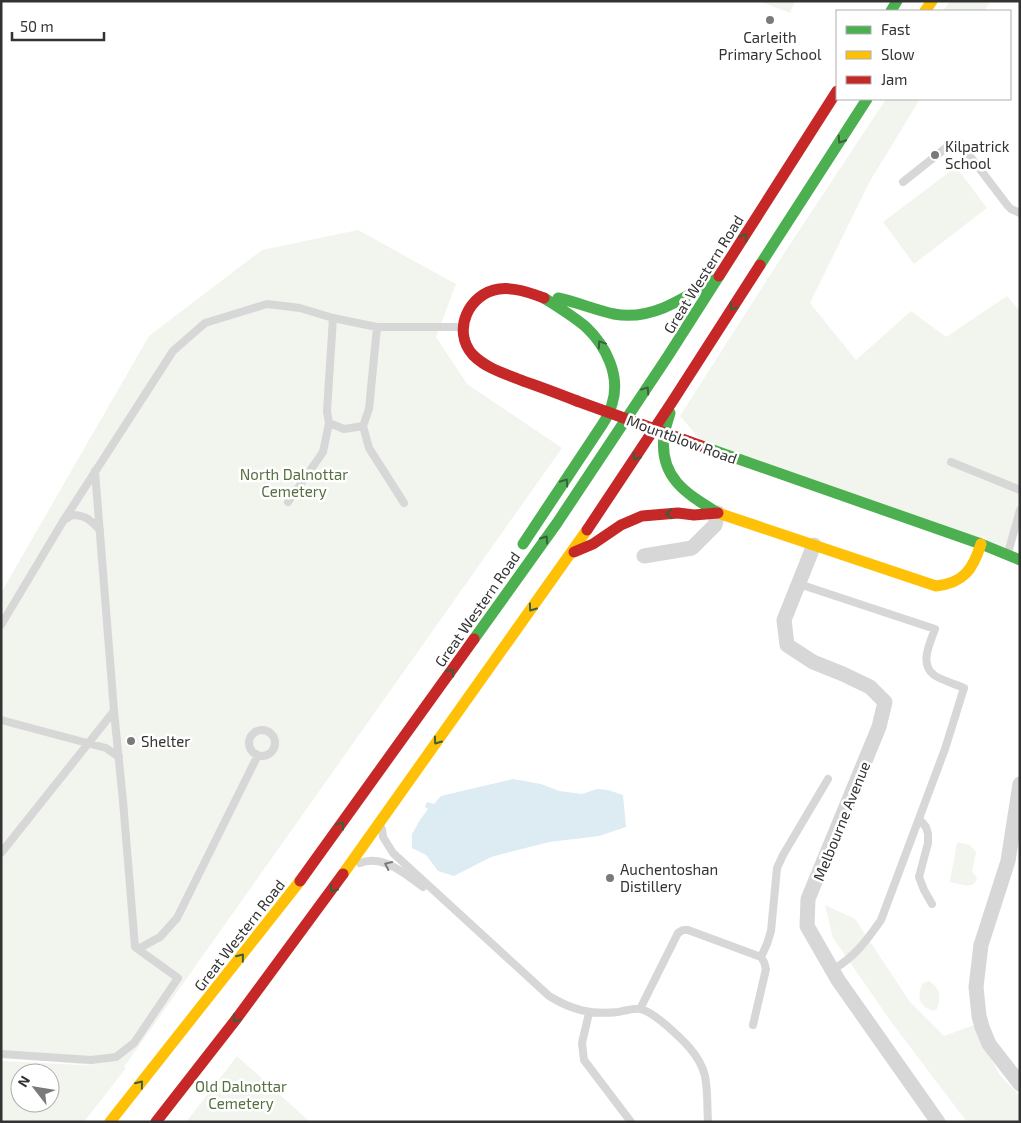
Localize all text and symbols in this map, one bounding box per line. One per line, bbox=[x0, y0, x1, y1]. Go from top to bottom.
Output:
scale bar bbox=[12, 10, 105, 42]
legend bbox=[836, 10, 1011, 100]
marker: Carleith Primary School bbox=[764, 14, 776, 26]
text: 50 m bbox=[20, 17, 54, 35]
text: Fast bbox=[881, 20, 911, 38]
place label: Carleith Primary School bbox=[719, 28, 822, 63]
text: Slow bbox=[881, 45, 915, 63]
text: Jam bbox=[881, 70, 907, 88]
one-way arrow bbox=[837, 134, 847, 143]
place label: Kilpatrick School bbox=[945, 137, 1010, 172]
marker: Kilpatrick School bbox=[929, 149, 941, 161]
street label: Great Western Road bbox=[659, 211, 747, 337]
one-way arrow bbox=[738, 233, 747, 242]
one-way arrow bbox=[730, 301, 740, 310]
one-way arrow bbox=[598, 340, 607, 350]
one-way arrow bbox=[639, 386, 649, 395]
street label: Mountblow Road bbox=[624, 411, 740, 467]
one-way arrow bbox=[633, 452, 642, 461]
park label: North Dalnottar Cemetery bbox=[240, 465, 348, 500]
one-way arrow bbox=[559, 478, 568, 488]
one-way arrow bbox=[665, 508, 673, 519]
one-way arrow bbox=[539, 536, 549, 545]
street label: Great Western Road bbox=[431, 548, 523, 670]
one-way arrow bbox=[529, 602, 538, 611]
one-way arrow bbox=[445, 668, 454, 678]
place label: Shelter bbox=[141, 732, 190, 750]
marker: Shelter bbox=[125, 735, 137, 747]
one-way arrow bbox=[434, 735, 442, 744]
street label: Melbourne Avenue bbox=[809, 759, 873, 883]
one-way arrow bbox=[335, 821, 344, 831]
one-way arrow bbox=[384, 860, 393, 871]
place label: Auchentoshan Distillery bbox=[620, 860, 718, 895]
marker: Auchentoshan Distillery bbox=[604, 872, 616, 884]
street label: Great Western Road bbox=[190, 876, 288, 994]
one-way arrow bbox=[330, 883, 339, 892]
one-way arrow bbox=[236, 954, 244, 963]
one-way arrow bbox=[234, 1013, 242, 1022]
north arrow bbox=[10, 1063, 60, 1113]
text: N bbox=[14, 1072, 33, 1090]
park label: Old Dalnottar Cemetery bbox=[195, 1077, 287, 1112]
one-way arrow bbox=[134, 1080, 143, 1090]

